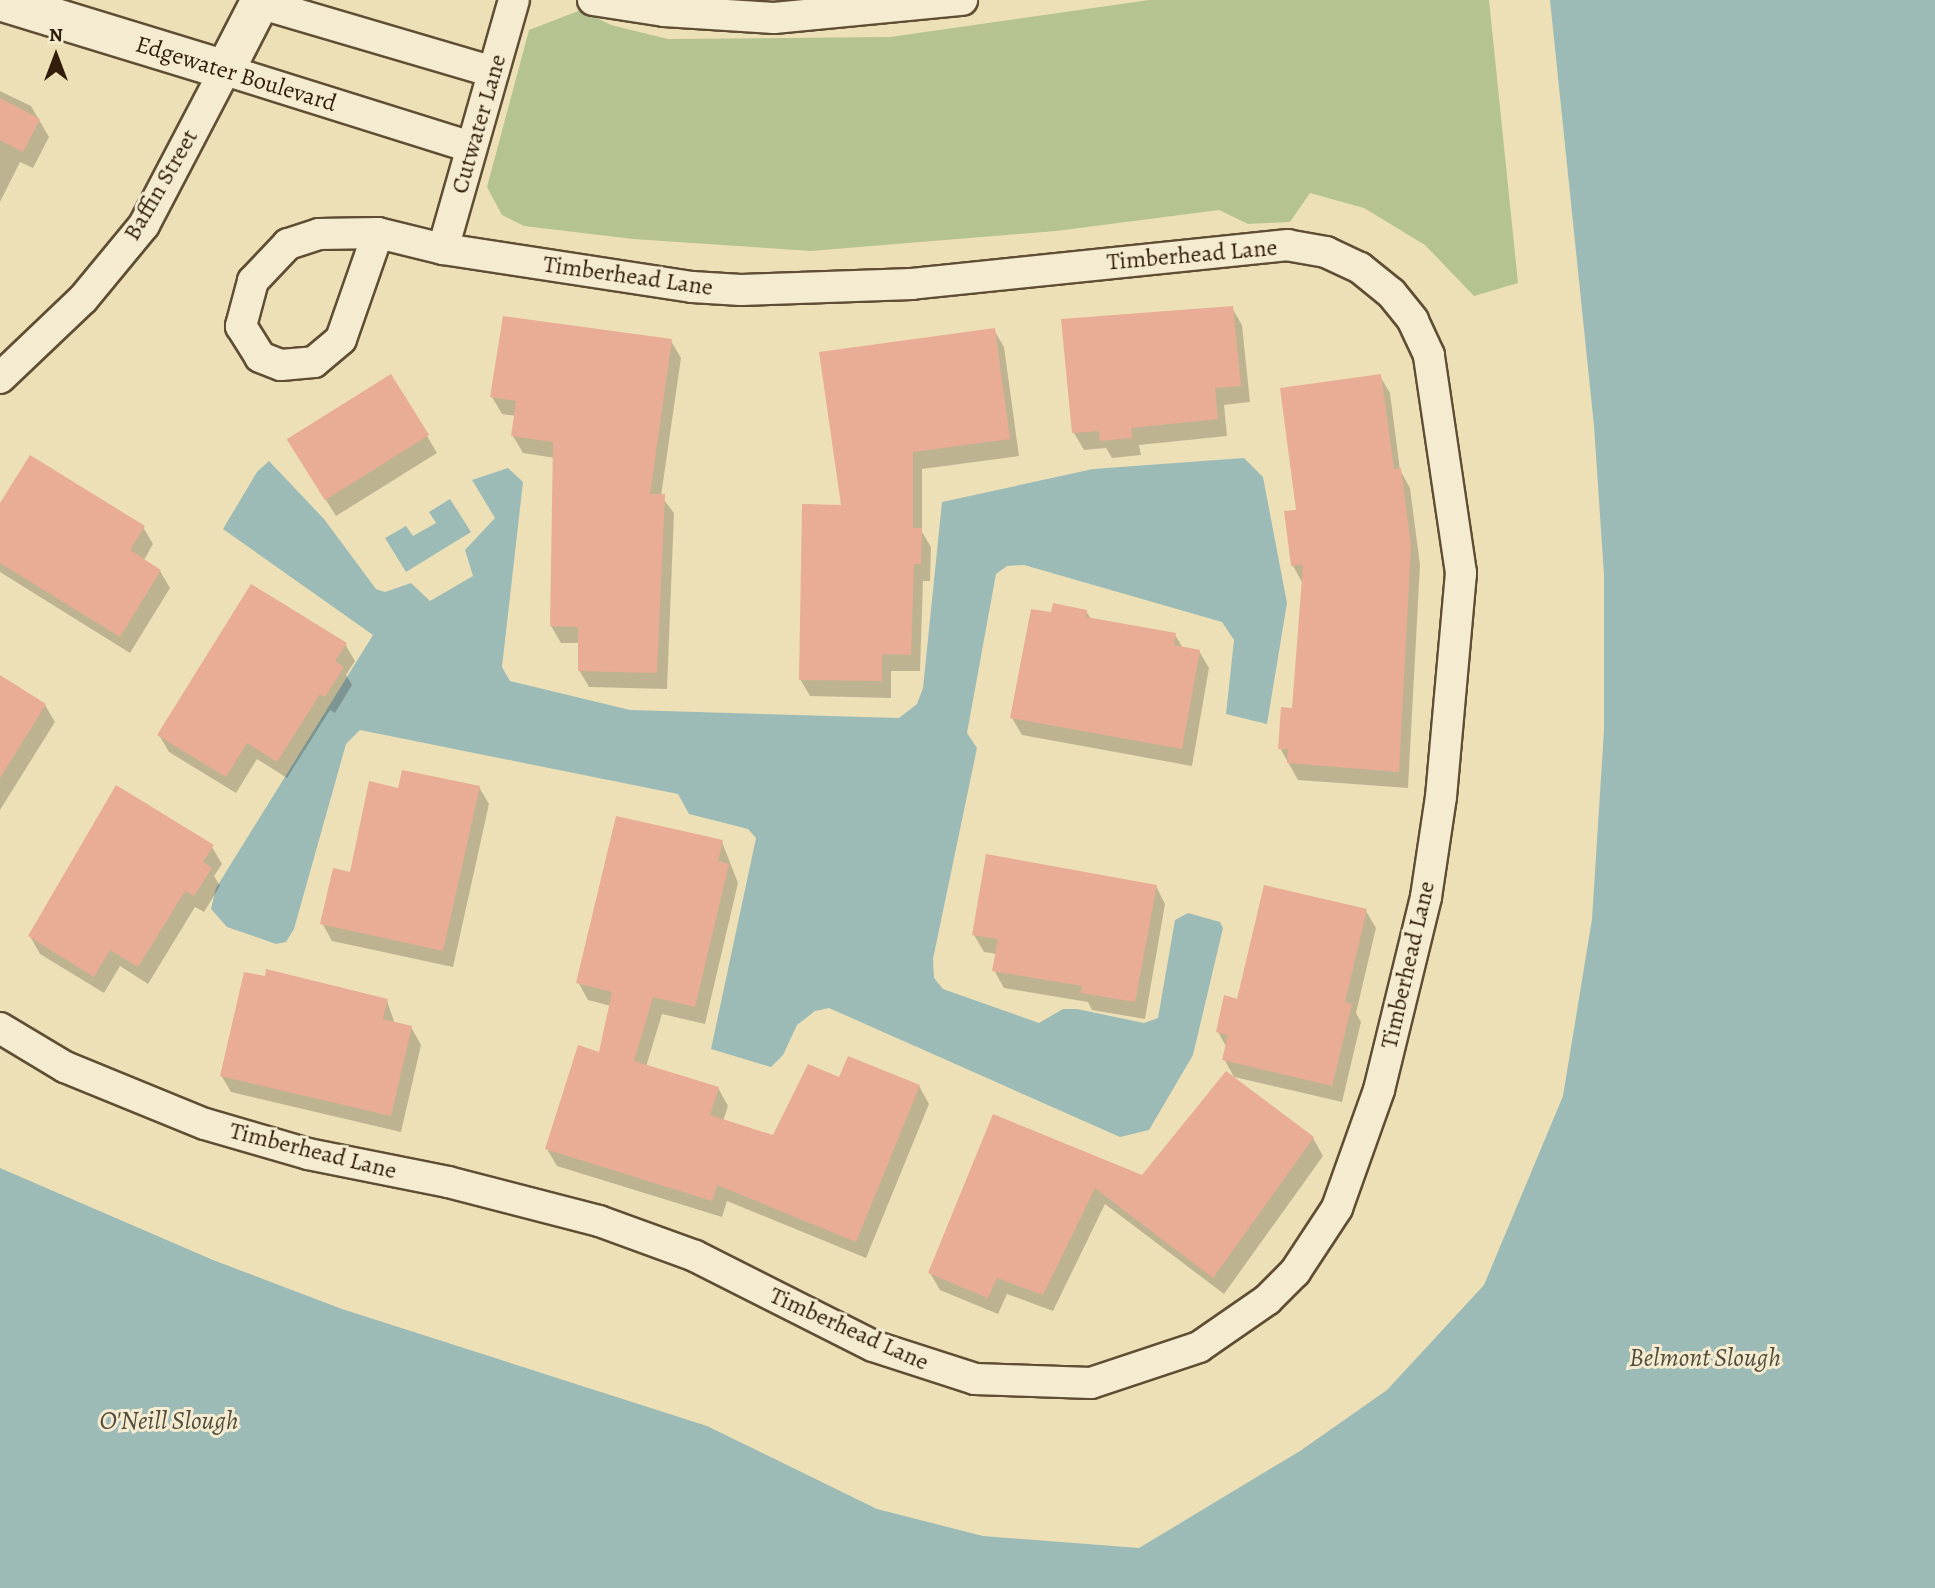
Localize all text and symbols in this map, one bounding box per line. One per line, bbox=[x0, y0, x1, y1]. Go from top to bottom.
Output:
north arrow bbox=[21, 21, 91, 91]
text: N bbox=[49, 22, 63, 48]
street label: Edgewater Boulevard bbox=[132, 30, 340, 118]
street label: Cutwater Lane bbox=[445, 51, 513, 197]
street label: Baffin Street bbox=[118, 124, 204, 246]
street label: Timberhead Lane bbox=[1106, 233, 1278, 277]
street label: Timberhead Lane bbox=[541, 250, 715, 302]
street label: Timberhead Lane bbox=[1375, 878, 1441, 1052]
street label: Timberhead Lane bbox=[227, 1116, 399, 1186]
street label: Timberhead Lane bbox=[765, 1281, 933, 1377]
water label: Belmont Slough bbox=[1629, 1342, 1781, 1374]
water label: O'Neill Slough bbox=[99, 1405, 239, 1437]

